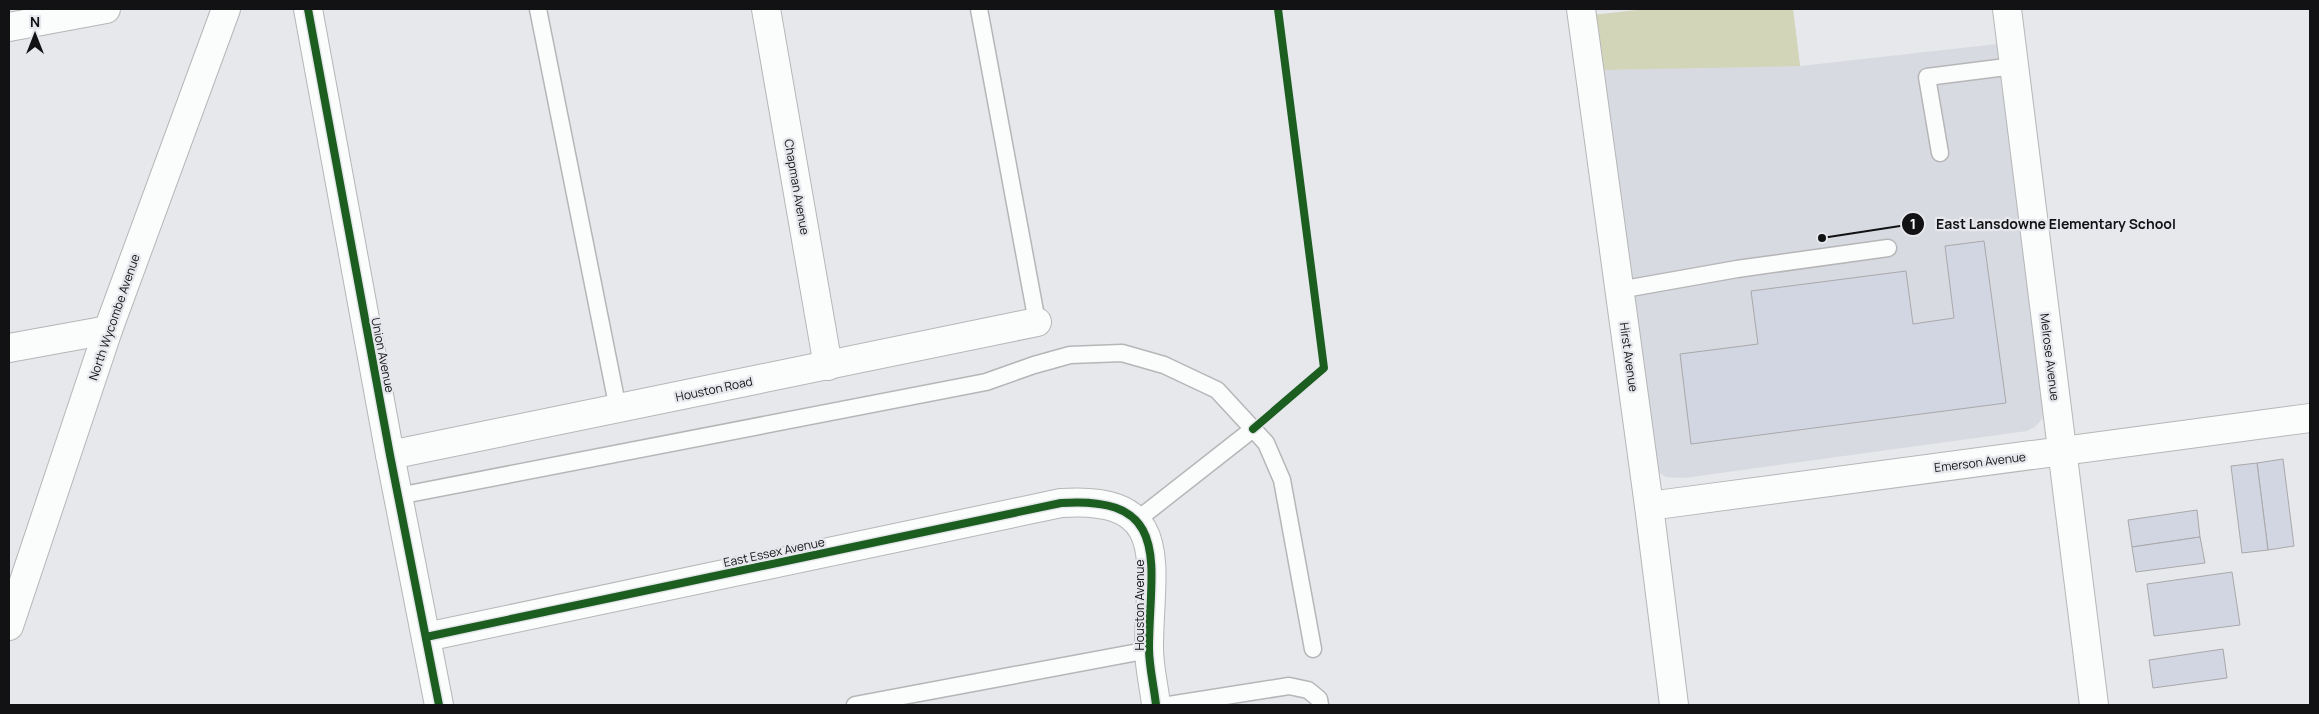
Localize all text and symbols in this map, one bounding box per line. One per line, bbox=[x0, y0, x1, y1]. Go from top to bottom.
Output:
north arrow bbox=[10, 10, 60, 60]
text: N bbox=[30, 12, 40, 31]
street label: Chapman Avenue bbox=[780, 138, 814, 236]
callout: East Lansdowne Elementary School bbox=[1901, 209, 2186, 238]
text: 1 bbox=[1910, 213, 1916, 234]
text: East Lansdowne Elementary School bbox=[1936, 214, 2176, 233]
street label: North Wycombe Avenue bbox=[84, 252, 144, 382]
street label: Melrose Avenue bbox=[2036, 312, 2064, 402]
street label: Union Avenue bbox=[367, 316, 399, 394]
street label: Hirst Avenue bbox=[1616, 321, 1642, 393]
street label: Houston Road bbox=[674, 373, 754, 405]
street label: Emerson Avenue bbox=[1933, 448, 2027, 476]
street label: East Essex Avenue bbox=[722, 533, 826, 571]
street label: Houston Avenue bbox=[1131, 559, 1148, 651]

